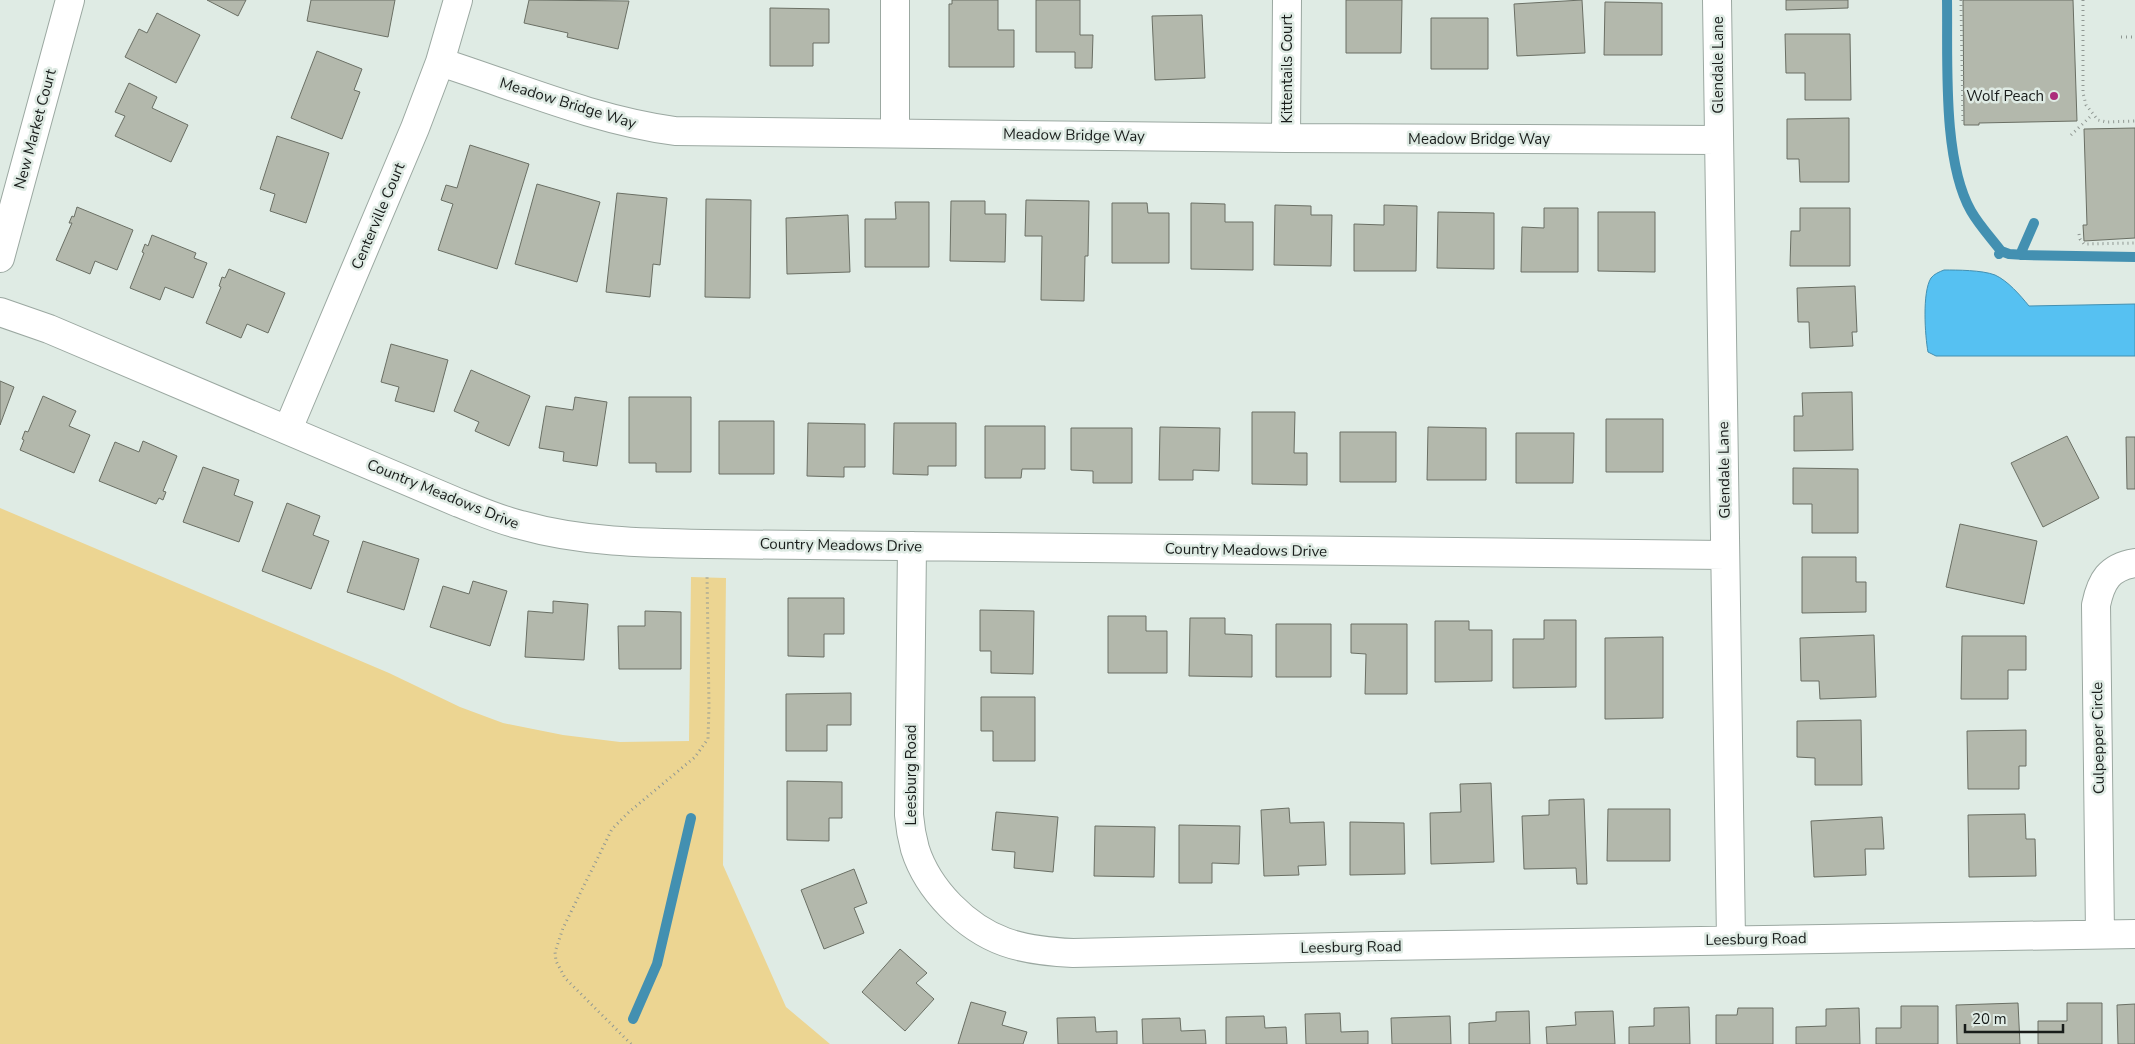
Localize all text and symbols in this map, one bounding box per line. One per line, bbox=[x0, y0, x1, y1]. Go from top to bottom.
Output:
street label: Kittentails Court bbox=[1277, 14, 1297, 124]
street label: Glendale Lane bbox=[1708, 16, 1728, 114]
street label: New Market Court bbox=[9, 66, 61, 191]
street label: Meadow Bridge Way bbox=[497, 73, 639, 133]
place label: Wolf Peach bbox=[1966, 86, 2044, 106]
marker: Wolf Peach bbox=[2048, 90, 2060, 102]
street label: Meadow Bridge Way bbox=[1003, 124, 1145, 146]
street label: Meadow Bridge Way bbox=[1408, 129, 1550, 149]
street label: Centerville Court bbox=[346, 159, 410, 272]
street label: Glendale Lane bbox=[1713, 421, 1735, 519]
street label: Country Meadows Drive bbox=[364, 454, 522, 534]
street label: Country Meadows Drive bbox=[760, 534, 922, 556]
street label: Country Meadows Drive bbox=[1165, 539, 1327, 561]
street label: Culpepper Circle bbox=[2087, 682, 2109, 794]
street label: Leesburg Road bbox=[901, 724, 921, 826]
street label: Leesburg Road bbox=[1705, 928, 1807, 950]
street label: Leesburg Road bbox=[1300, 936, 1402, 958]
scale bar bbox=[1965, 1002, 2062, 1034]
text: 20 m bbox=[1972, 1009, 2007, 1029]

